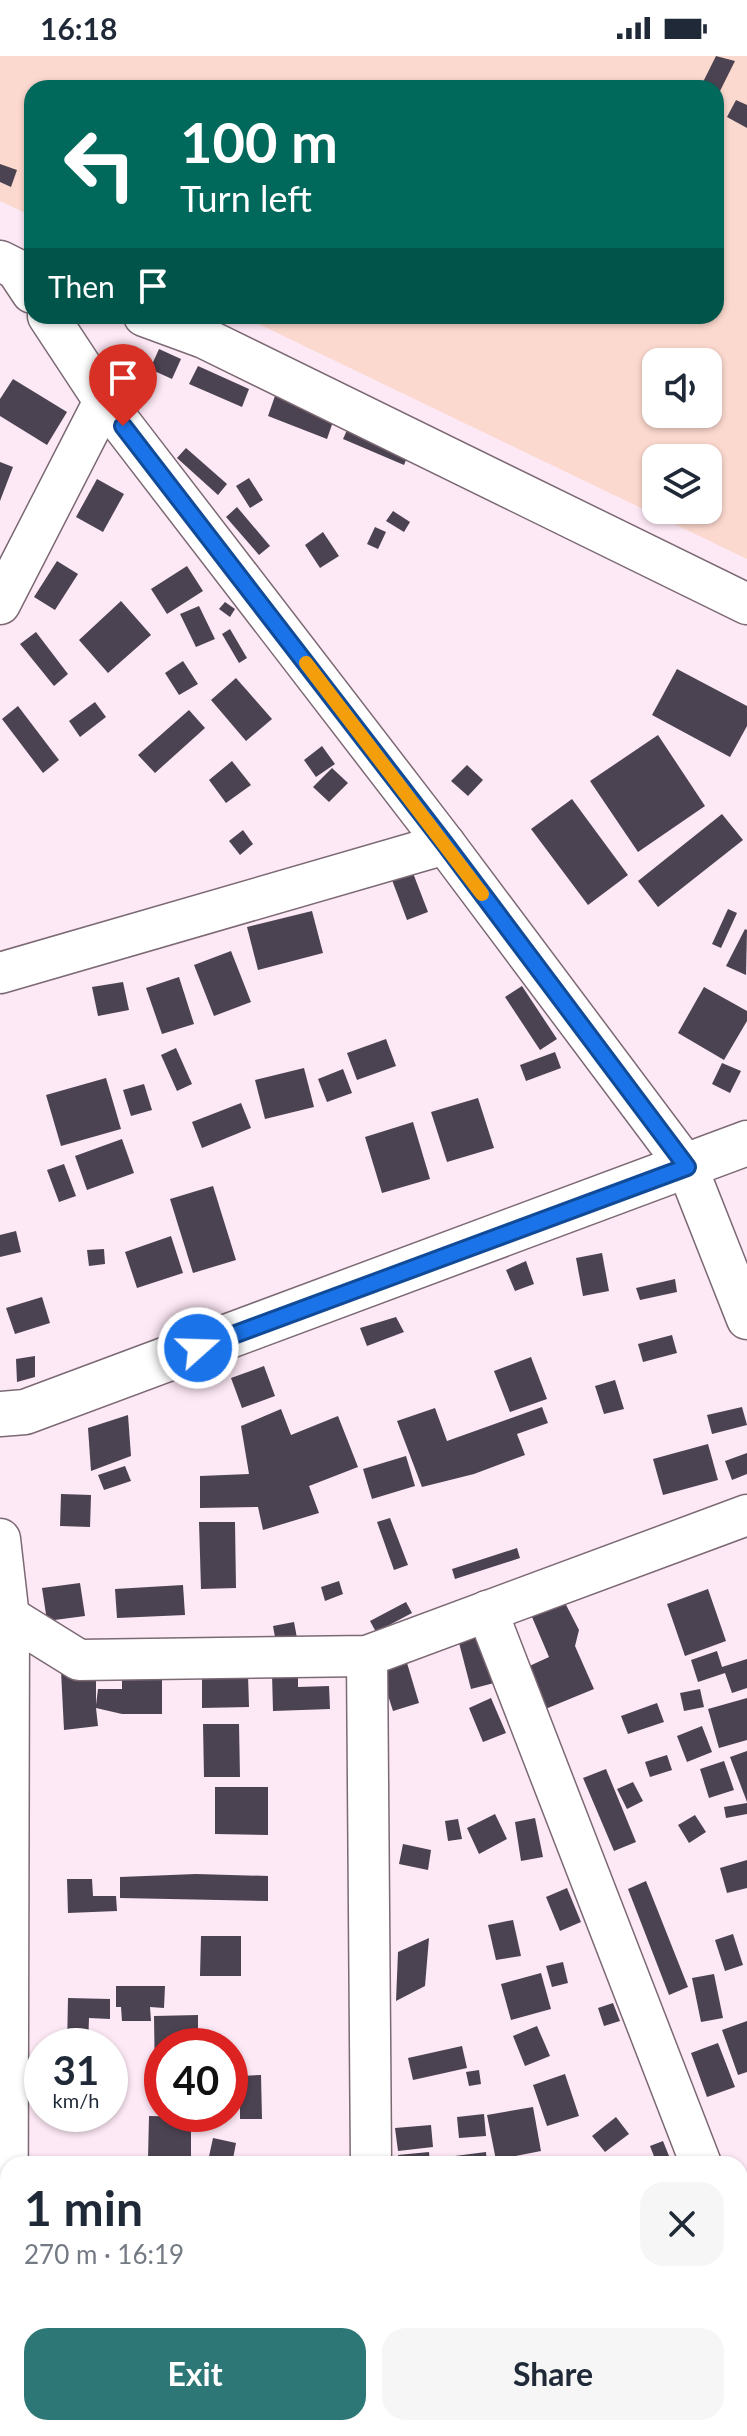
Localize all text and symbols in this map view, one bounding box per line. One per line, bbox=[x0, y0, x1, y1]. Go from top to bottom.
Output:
text: 16:18 bbox=[40, 10, 117, 46]
text: 100 m bbox=[180, 108, 338, 175]
icon: left bbox=[48, 112, 152, 216]
text: Turn left bbox=[180, 176, 312, 220]
icon: arrive bbox=[131, 264, 175, 308]
text: Then bbox=[48, 268, 115, 304]
pin bbox=[89, 344, 157, 426]
map controls bbox=[642, 348, 722, 524]
button: sound bbox=[642, 348, 722, 428]
icon: arrive bbox=[101, 356, 145, 400]
button: layers bbox=[642, 444, 722, 524]
position arrow bbox=[156, 1306, 240, 1390]
speed limit sign: 40 bbox=[144, 2028, 248, 2132]
text: 31 bbox=[53, 2046, 99, 2094]
text: km/h bbox=[53, 2088, 99, 2112]
text: 1 min bbox=[24, 2179, 143, 2236]
button: close bbox=[640, 2182, 724, 2266]
text: 270 m · 16:19 bbox=[24, 2238, 184, 2270]
button: Exit bbox=[24, 2328, 366, 2420]
button: Share bbox=[382, 2328, 724, 2420]

